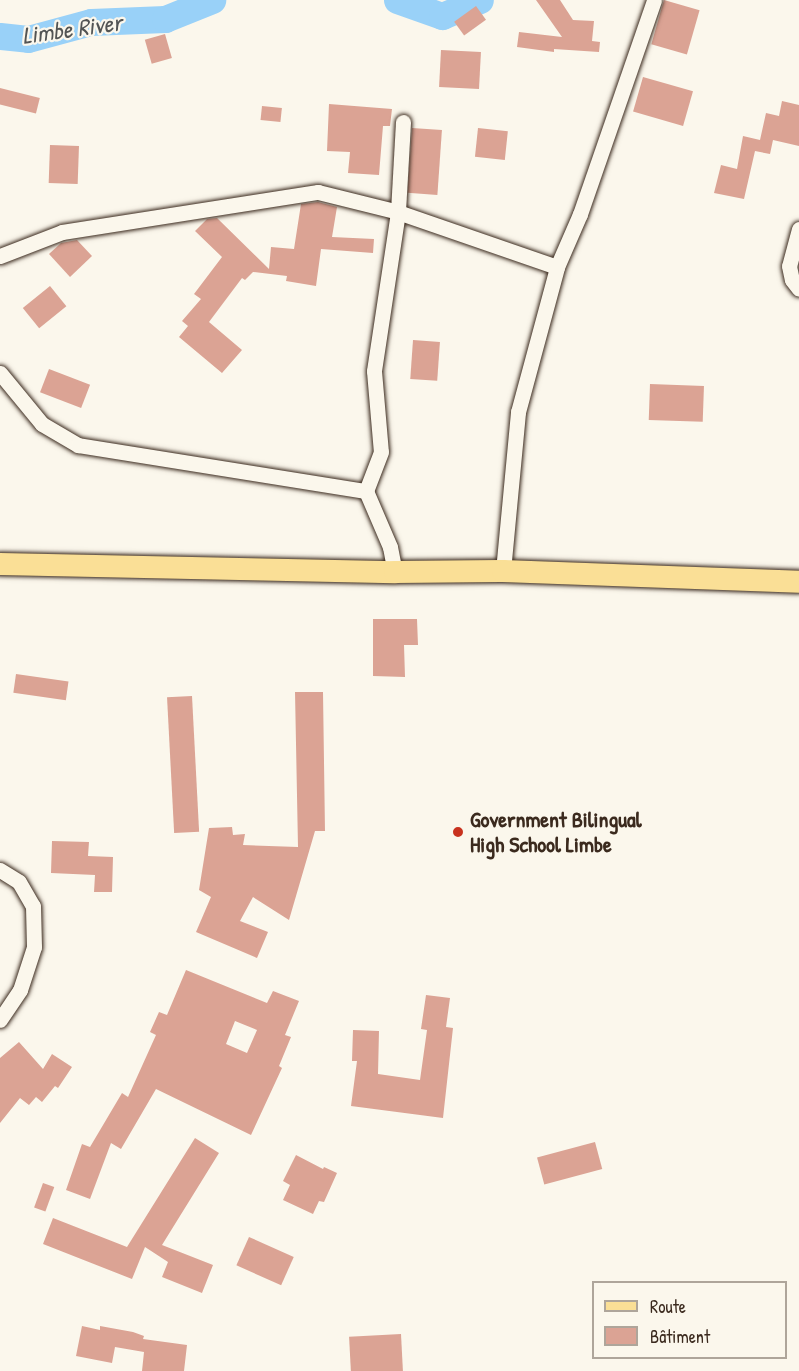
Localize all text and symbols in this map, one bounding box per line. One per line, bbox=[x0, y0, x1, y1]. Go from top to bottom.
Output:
water label: Limbe River bbox=[20, 8, 124, 50]
place label: Government Bilingual High School Limbe bbox=[470, 806, 642, 858]
marker: Government Bilingual High School Limbe bbox=[451, 825, 465, 839]
legend bbox=[592, 1281, 787, 1359]
text: Route bbox=[650, 1294, 686, 1319]
text: Bâtiment bbox=[650, 1324, 710, 1349]

